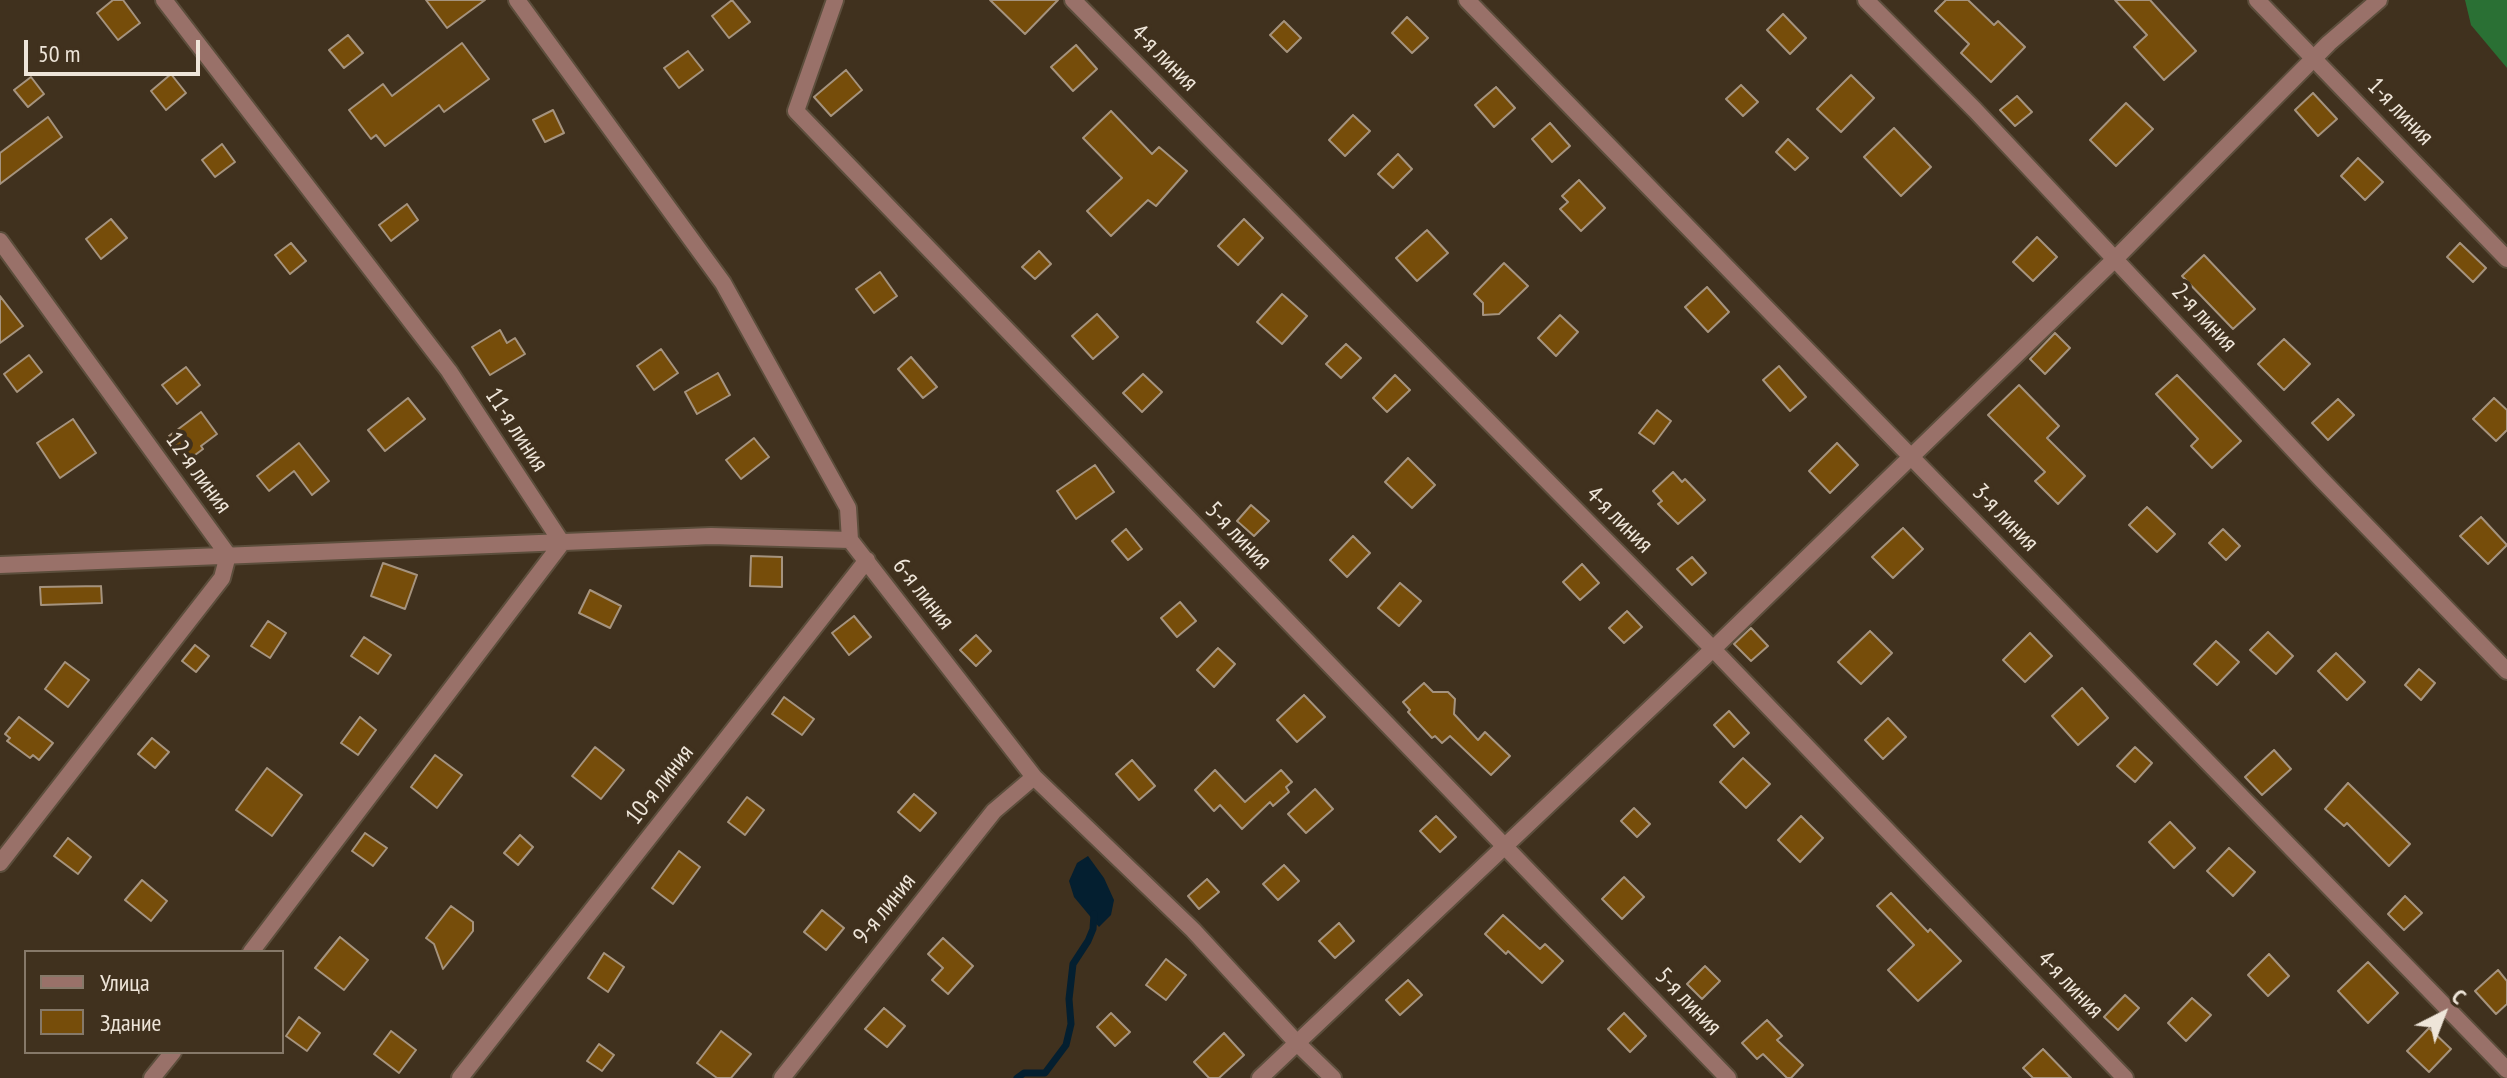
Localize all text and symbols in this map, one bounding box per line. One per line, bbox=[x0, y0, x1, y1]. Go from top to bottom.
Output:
street label: 4-я линия bbox=[1125, 19, 1203, 97]
scale bar bbox=[28, 24, 204, 74]
text: 50 m bbox=[38, 38, 80, 69]
street label: 1-я линия bbox=[2361, 72, 2439, 152]
street label: 2-я линия bbox=[2165, 278, 2243, 358]
street label: 11-я линия bbox=[478, 383, 554, 477]
street label: 12-я линия bbox=[159, 427, 237, 519]
street label: 3-я линия bbox=[1966, 478, 2044, 558]
street label: 4-я линия bbox=[1580, 481, 1658, 559]
street label: 5-я линия bbox=[1199, 496, 1277, 576]
street label: 6-я линия bbox=[886, 553, 960, 635]
street label: 10-я линия bbox=[620, 739, 700, 831]
street label: 9-я линия bbox=[848, 868, 922, 950]
street label: 4-я линия bbox=[2031, 945, 2109, 1025]
legend bbox=[24, 950, 284, 1054]
street label: 5-я линия bbox=[1649, 962, 1727, 1042]
text: Улица bbox=[100, 967, 150, 998]
north arrow bbox=[2403, 974, 2483, 1054]
text: С bbox=[2446, 982, 2472, 1010]
text: Здание bbox=[100, 1007, 161, 1038]

